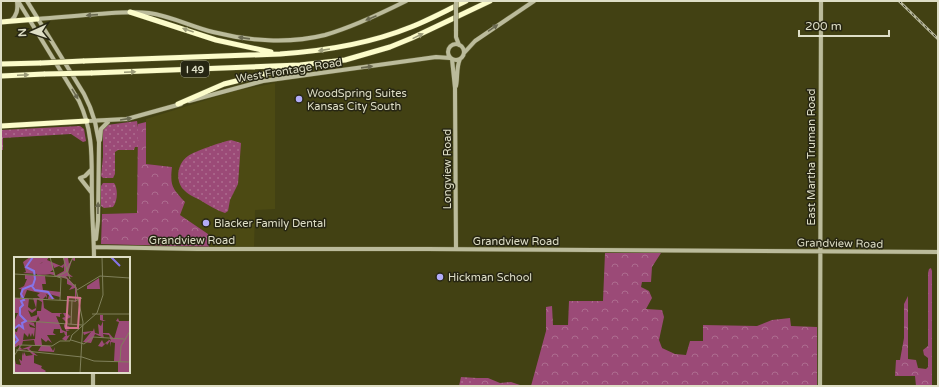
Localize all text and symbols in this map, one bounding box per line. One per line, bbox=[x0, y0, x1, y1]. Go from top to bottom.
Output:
one-way arrow bbox=[85, 11, 98, 18]
north arrow bbox=[12, 12, 52, 52]
scale bar bbox=[799, 12, 889, 38]
one-way arrow bbox=[364, 15, 376, 21]
text: 200 m bbox=[805, 19, 842, 33]
one-way arrow bbox=[488, 25, 499, 32]
one-way arrow bbox=[181, 27, 193, 33]
text: N bbox=[16, 28, 29, 37]
one-way arrow bbox=[413, 33, 424, 39]
one-way arrow bbox=[238, 35, 250, 41]
one-way arrow bbox=[318, 47, 330, 53]
street label: West Frontage Road bbox=[235, 56, 343, 85]
road number: I 49 bbox=[181, 61, 209, 77]
one-way arrow bbox=[361, 63, 373, 70]
one-way arrow bbox=[124, 69, 137, 75]
one-way arrow bbox=[17, 72, 30, 78]
place label: WoodSpring Suites Kansas City South bbox=[307, 87, 407, 113]
one-way arrow bbox=[72, 88, 79, 100]
street label: East Martha Truman Road bbox=[805, 89, 818, 225]
marker: WoodSpring Suites Kansas City South bbox=[294, 94, 304, 104]
one-way arrow bbox=[120, 116, 132, 122]
street label: Longview Road bbox=[441, 129, 454, 209]
one-way arrow bbox=[95, 202, 102, 214]
place label: Blacker Family Dental bbox=[214, 217, 326, 230]
marker: Blacker Family Dental bbox=[201, 218, 211, 228]
street label: Grandview Road bbox=[149, 234, 235, 247]
street label: Grandview Road bbox=[473, 235, 559, 248]
street label: Grandview Road bbox=[797, 236, 883, 251]
inset map bbox=[14, 257, 130, 373]
place label: Hickman School bbox=[448, 271, 532, 284]
marker: Hickman School bbox=[435, 272, 445, 282]

